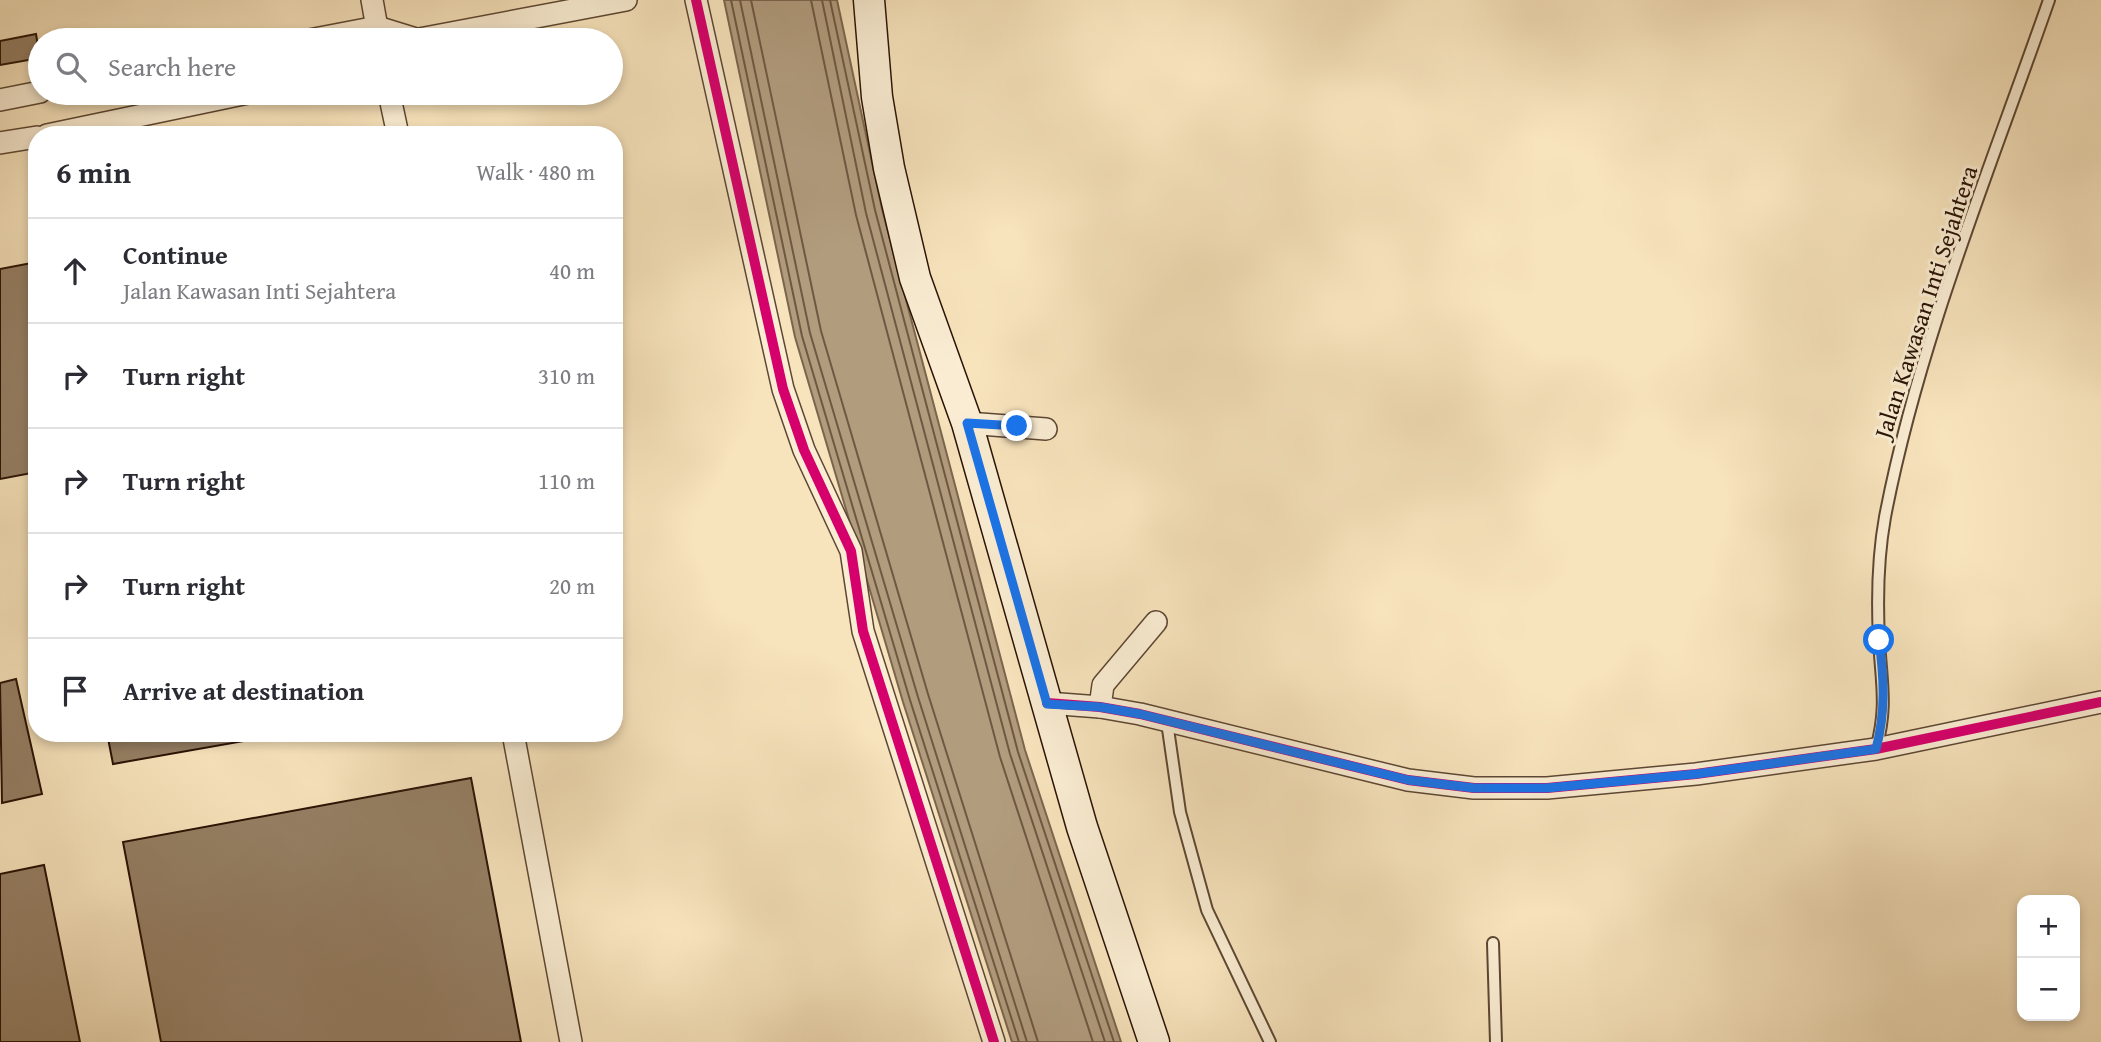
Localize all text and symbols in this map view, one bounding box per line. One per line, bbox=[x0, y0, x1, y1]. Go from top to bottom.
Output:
search box bbox=[28, 28, 623, 105]
text: Search here bbox=[108, 47, 236, 86]
icon: search bbox=[52, 48, 90, 86]
text: 6 min bbox=[56, 150, 131, 194]
text: Walk · 480 m bbox=[476, 155, 595, 188]
street label: Jalan Kawasan Inti Sejahtera bbox=[1864, 160, 1986, 446]
text: Continue bbox=[123, 235, 228, 274]
icon: ahead bbox=[56, 252, 94, 290]
text: 40 m bbox=[549, 254, 595, 287]
text: Jalan Kawasan Inti Sejahtera bbox=[123, 274, 396, 307]
text: Turn right bbox=[123, 356, 245, 395]
icon: right bbox=[56, 357, 94, 395]
text: 310 m bbox=[538, 359, 595, 392]
route end bbox=[1001, 410, 1032, 441]
text: Turn right bbox=[123, 461, 245, 500]
icon: right bbox=[56, 462, 94, 500]
text: 110 m bbox=[538, 464, 595, 497]
text: Turn right bbox=[123, 566, 245, 605]
icon: right bbox=[56, 567, 94, 605]
text: 20 m bbox=[549, 569, 595, 602]
route start bbox=[1863, 624, 1894, 655]
text: Arrive at destination bbox=[123, 671, 364, 710]
icon: arrive bbox=[56, 672, 94, 710]
map controls bbox=[2017, 895, 2080, 1021]
button: + bbox=[2017, 895, 2080, 958]
button: − bbox=[2017, 958, 2080, 1021]

